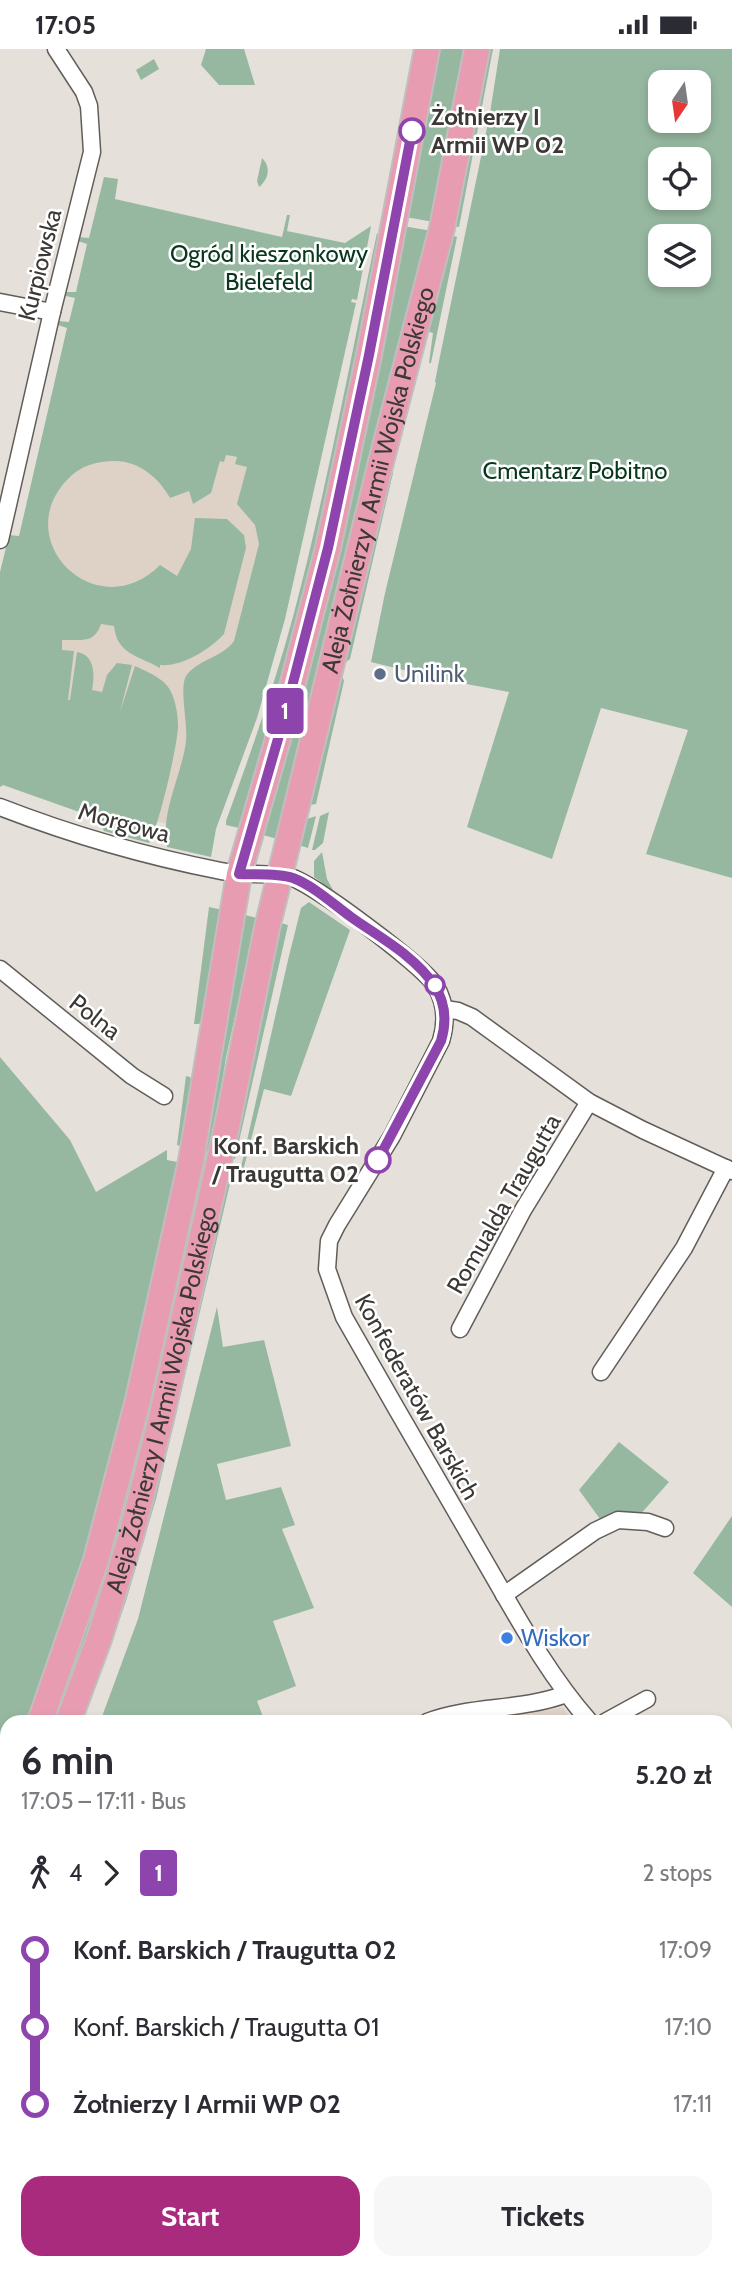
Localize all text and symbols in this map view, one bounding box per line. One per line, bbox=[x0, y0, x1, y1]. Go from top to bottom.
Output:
text: 17:05 bbox=[35, 9, 96, 41]
north arrow bbox=[648, 70, 710, 133]
map controls bbox=[648, 70, 711, 287]
place label: Żołnierzy I Armii WP 02 bbox=[431, 102, 564, 159]
marker: Żołnierzy I Armii WP 02 bbox=[399, 118, 425, 144]
button: locate bbox=[648, 147, 711, 210]
street label: Kurpiowska bbox=[12, 206, 68, 324]
button: layers bbox=[648, 224, 711, 287]
park label: Ogród kieszonkowy Bielefeld bbox=[170, 239, 368, 296]
street label: Aleja Żołnierzy I Armii Wojska Polskiego bbox=[315, 284, 440, 676]
park label: Cmentarz Pobitno bbox=[483, 456, 667, 485]
place label: Unilink bbox=[394, 659, 465, 688]
marker: Unilink bbox=[372, 666, 388, 682]
line badge: 1 bbox=[262, 688, 308, 734]
text: 1 bbox=[281, 696, 289, 725]
street label: Morgowa bbox=[75, 796, 174, 849]
unlabelled marker bbox=[425, 975, 445, 995]
street label: Polna bbox=[64, 988, 127, 1046]
street label: Romualda Traugutta bbox=[440, 1108, 567, 1299]
place label: Konf. Barskich / Traugutta 02 bbox=[211, 1131, 359, 1188]
marker: Konf. Barskich / Traugutta 02 bbox=[365, 1147, 391, 1173]
street label: Aleja Żołnierzy I Armii Wojska Polskiego bbox=[99, 1203, 222, 1597]
street label: Konfederatów Barskich bbox=[349, 1289, 486, 1505]
place label: Wiskor bbox=[521, 1623, 590, 1652]
marker: Wiskor bbox=[499, 1630, 515, 1646]
text: 6 min bbox=[21, 1737, 114, 1784]
text: 5.20 zł bbox=[635, 1759, 712, 1791]
text: 17:05 – 17:11 · Bus bbox=[21, 1787, 186, 1815]
icon: walk bbox=[21, 1854, 59, 1892]
icon: forward bbox=[92, 1854, 130, 1892]
text: 1 bbox=[154, 1858, 163, 1887]
text: 4 bbox=[69, 1859, 82, 1887]
text: 2 stops bbox=[643, 1859, 712, 1887]
text: Konf. Barskich / Traugutta 02 bbox=[73, 1934, 396, 1966]
text: 17:09 bbox=[659, 1936, 712, 1964]
text: Konf. Barskich / Traugutta 01 bbox=[73, 2011, 380, 2043]
text: 17:10 bbox=[665, 2013, 712, 2041]
text: Żołnierzy I Armii WP 02 bbox=[73, 2088, 341, 2120]
text: 17:11 bbox=[673, 2090, 712, 2118]
button: Start bbox=[21, 2176, 360, 2256]
button: Tickets bbox=[374, 2176, 712, 2256]

